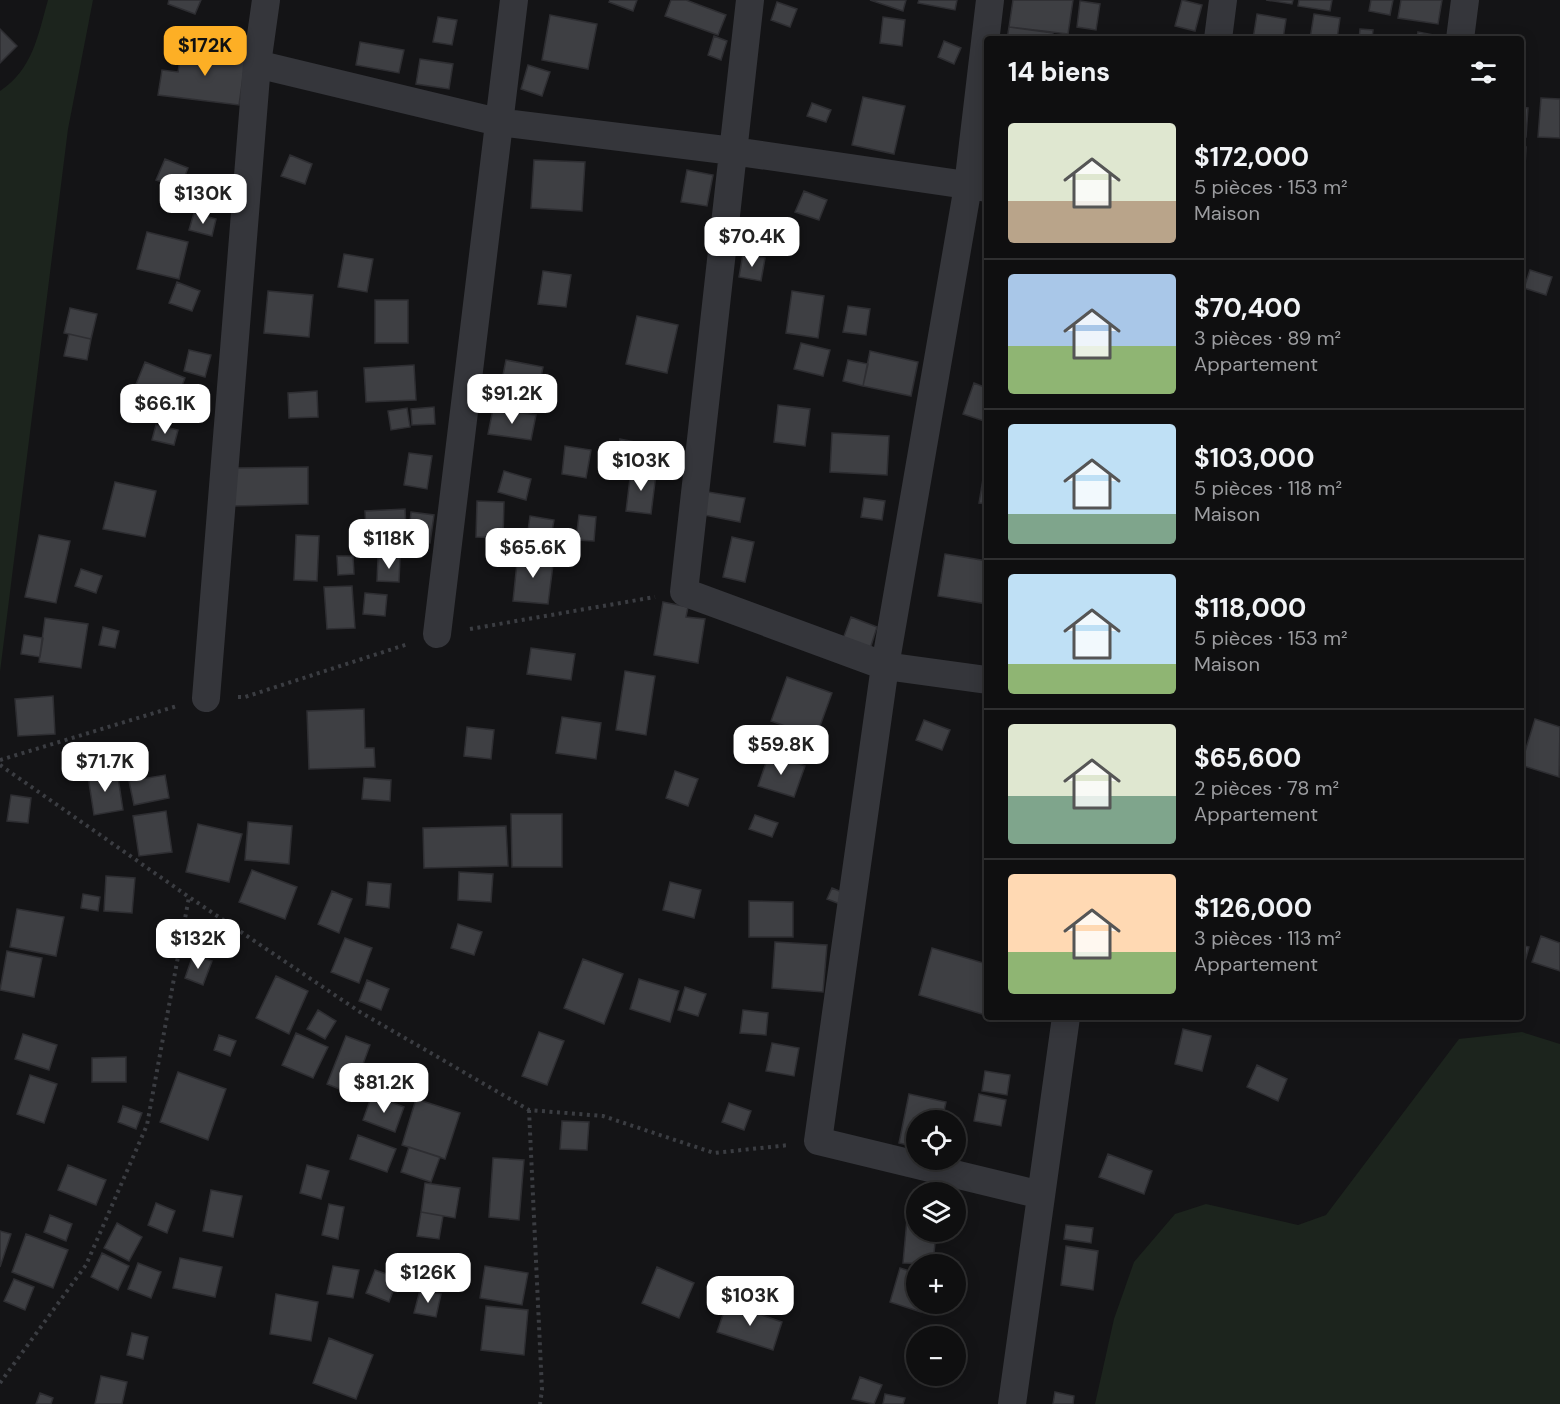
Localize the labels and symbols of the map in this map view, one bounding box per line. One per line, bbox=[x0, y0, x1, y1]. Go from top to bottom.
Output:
pin: $172K bbox=[163, 26, 247, 77]
pin: $130K bbox=[161, 174, 245, 225]
pin: $70.4K bbox=[703, 217, 801, 268]
pin: $91.2K bbox=[463, 374, 561, 425]
pin: $66.1K bbox=[116, 384, 214, 435]
pin: $103K bbox=[599, 441, 683, 492]
pin: $118K bbox=[347, 519, 431, 570]
pin: $65.6K bbox=[484, 528, 582, 579]
pin: $59.8K bbox=[732, 725, 830, 776]
pin: $71.7K bbox=[56, 742, 154, 793]
pin: $132K bbox=[156, 919, 240, 970]
pin: $81.2K bbox=[335, 1063, 433, 1114]
pin: $126K bbox=[386, 1253, 470, 1304]
pin: $103K bbox=[708, 1276, 792, 1327]

